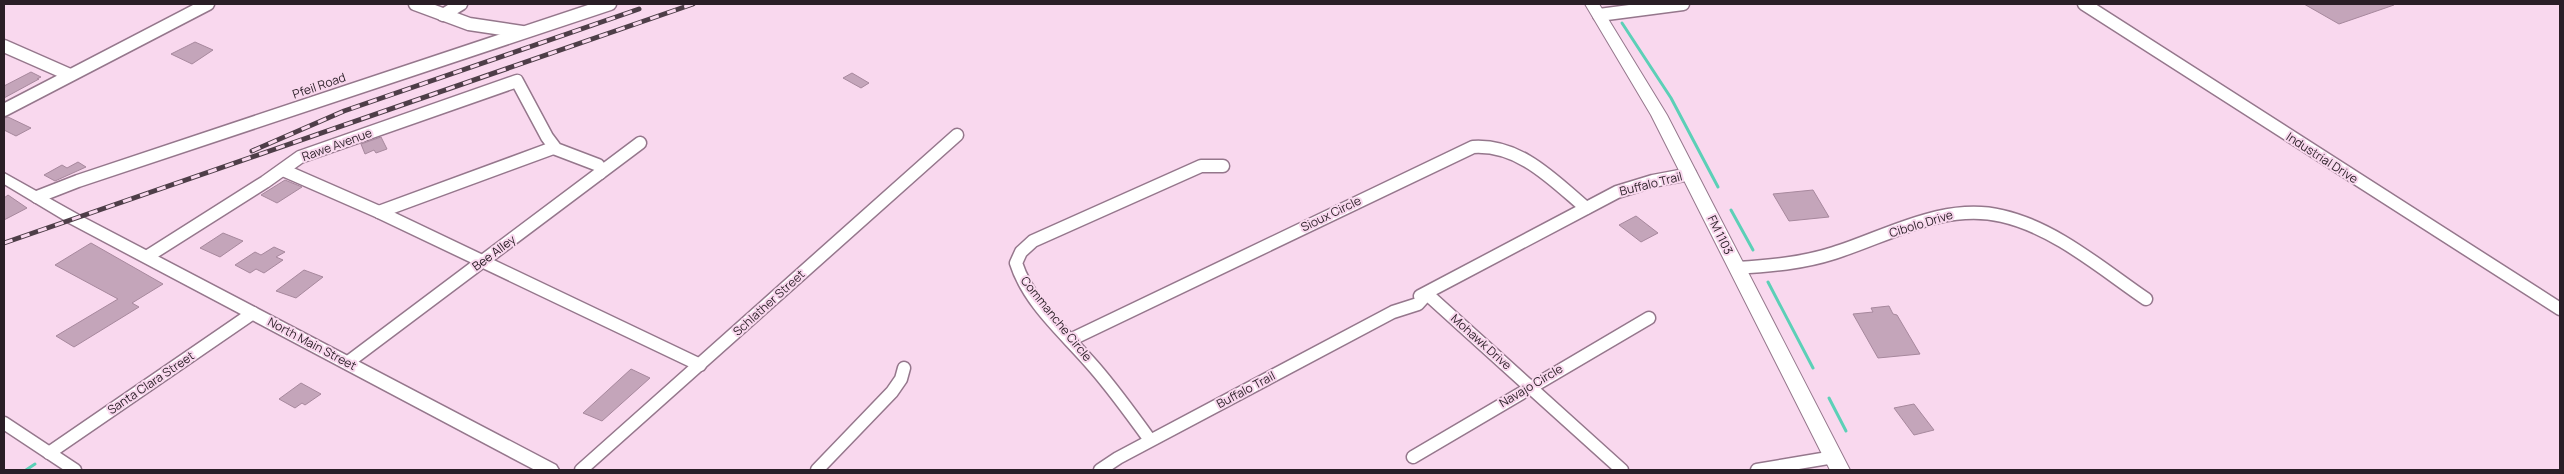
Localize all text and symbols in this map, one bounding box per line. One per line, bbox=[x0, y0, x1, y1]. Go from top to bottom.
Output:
street label: Pfeil Road bbox=[290, 69, 348, 103]
street label: Rawe Avenue bbox=[299, 124, 374, 165]
street label: Industrial Drive bbox=[2283, 128, 2361, 187]
street label: Buffalo Trail bbox=[1618, 168, 1684, 200]
street label: Sioux Circle bbox=[1298, 192, 1364, 235]
street label: Cibolo Drive bbox=[1887, 206, 1955, 241]
street label: FM 1103 bbox=[1704, 212, 1737, 257]
street label: Bee Alley bbox=[469, 230, 519, 275]
street label: Schlather Street bbox=[729, 266, 809, 340]
street label: Commanche Circle bbox=[1017, 273, 1096, 365]
street label: Mohawk Drive bbox=[1447, 310, 1515, 373]
street label: North Main Street bbox=[265, 313, 360, 374]
street label: Santa Clara Street bbox=[104, 347, 198, 418]
street label: Navajo Circle bbox=[1496, 360, 1566, 411]
street label: Buffalo Trail bbox=[1213, 367, 1278, 412]

